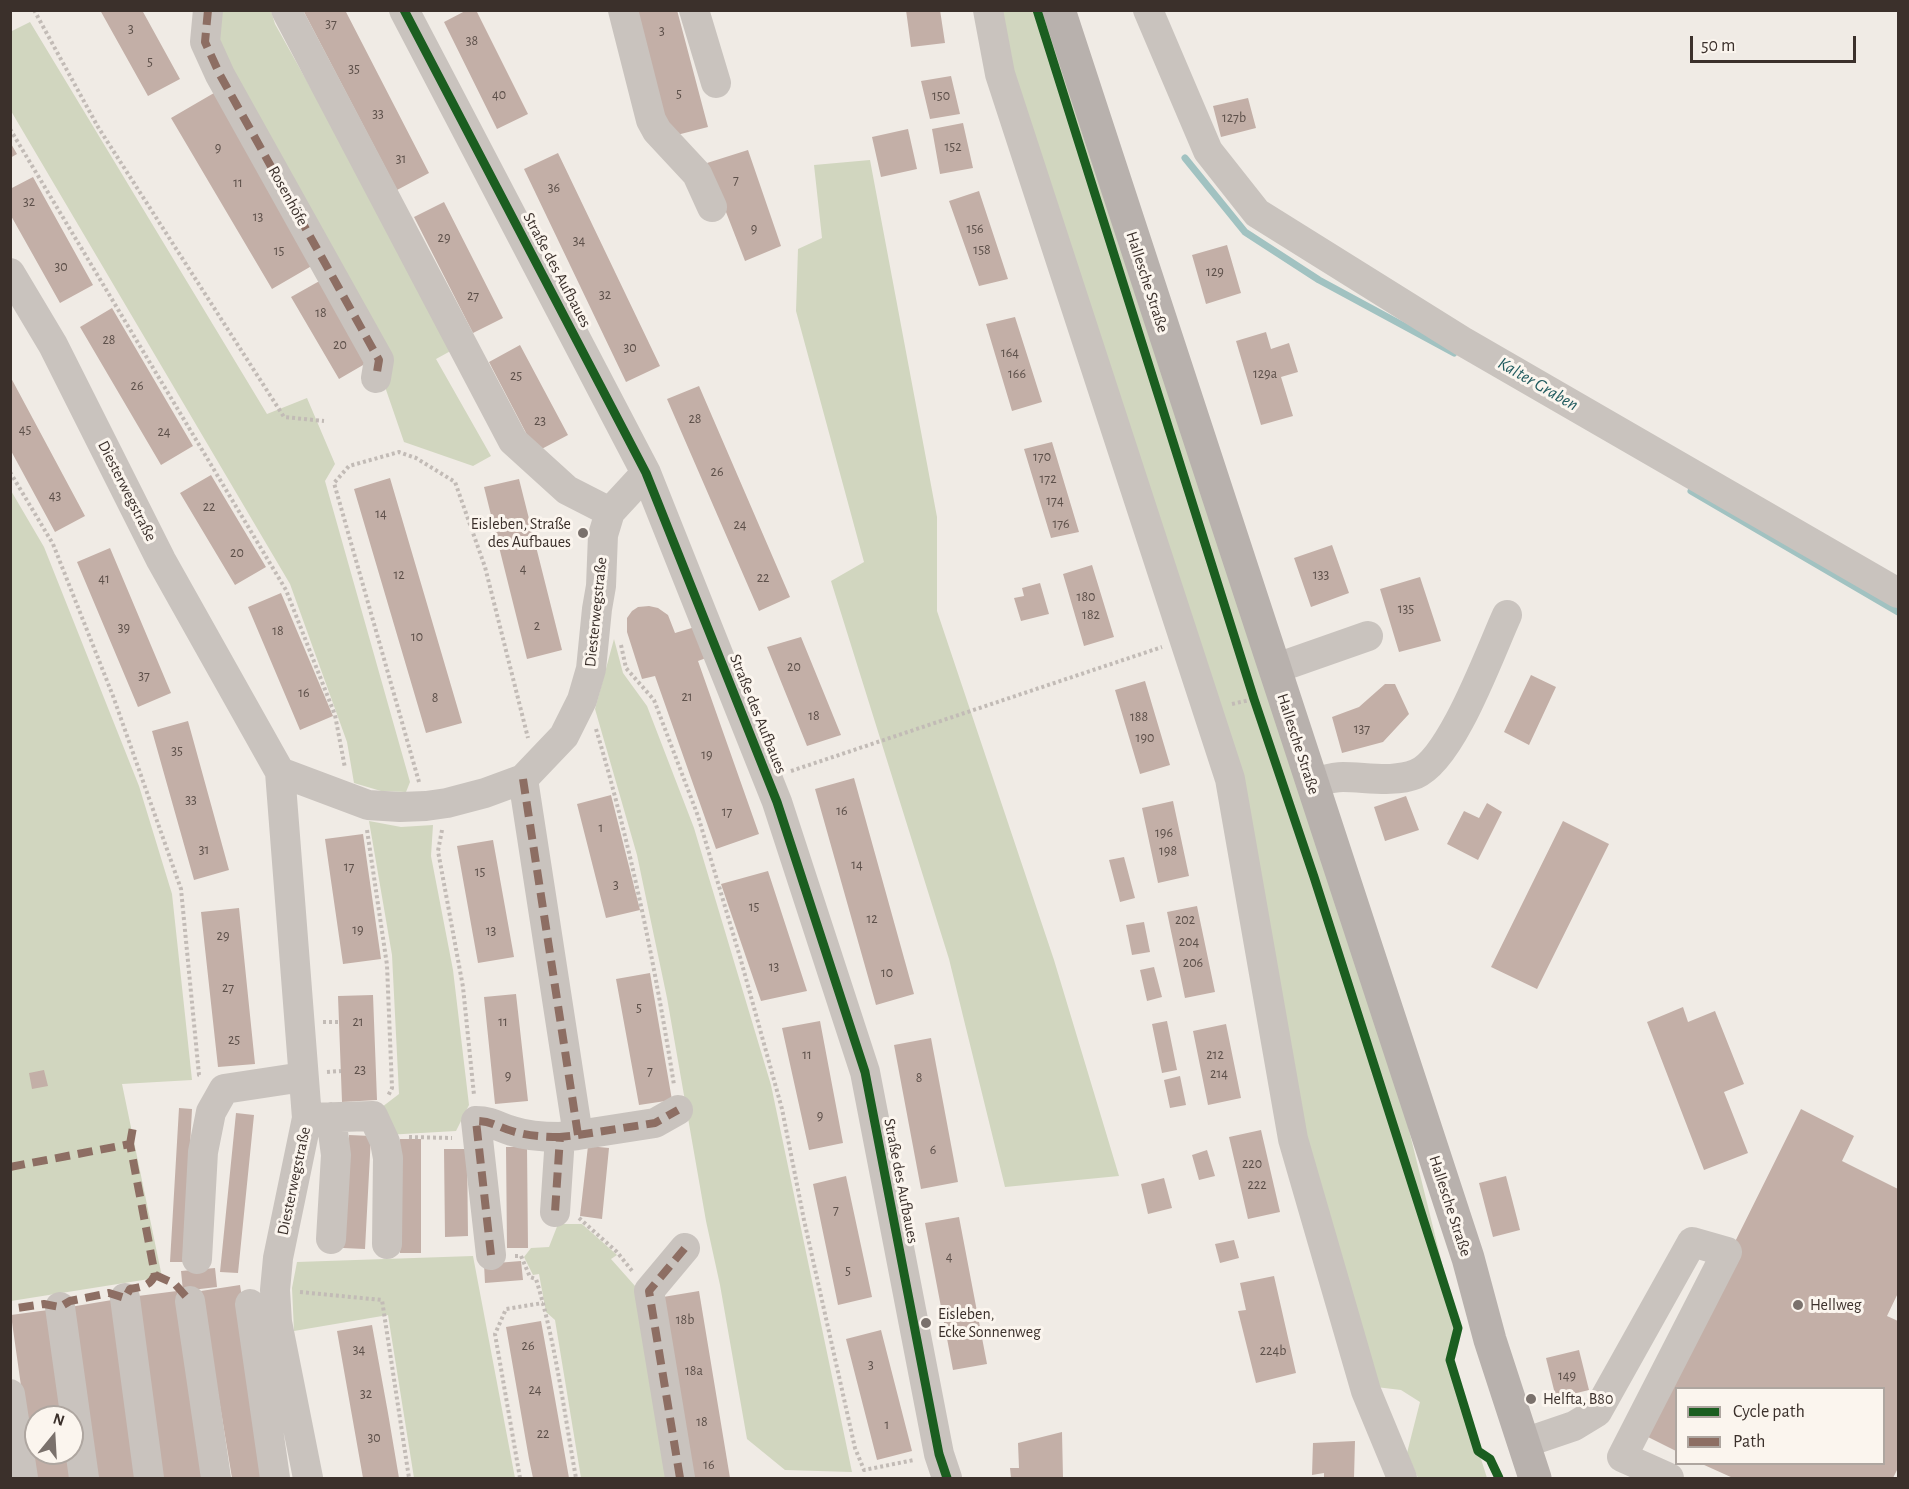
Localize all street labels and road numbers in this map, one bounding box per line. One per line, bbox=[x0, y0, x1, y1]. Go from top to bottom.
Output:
street label: Rosenhöfe bbox=[264, 163, 312, 229]
street label: Straße des Aufbaues bbox=[519, 209, 595, 331]
street label: Hallesche Straße bbox=[1122, 229, 1172, 335]
street label: Diesterwegstraße bbox=[93, 437, 161, 545]
street label: Diesterwegstraße bbox=[581, 556, 611, 668]
street label: Straße des Aufbaues bbox=[725, 651, 791, 777]
street label: Hallesche Straße bbox=[1273, 691, 1323, 797]
street label: Straße des Aufbaues bbox=[879, 1117, 923, 1245]
street label: Diesterwegstraße bbox=[273, 1125, 315, 1237]
street label: Hallesche Straße bbox=[1425, 1153, 1475, 1259]

